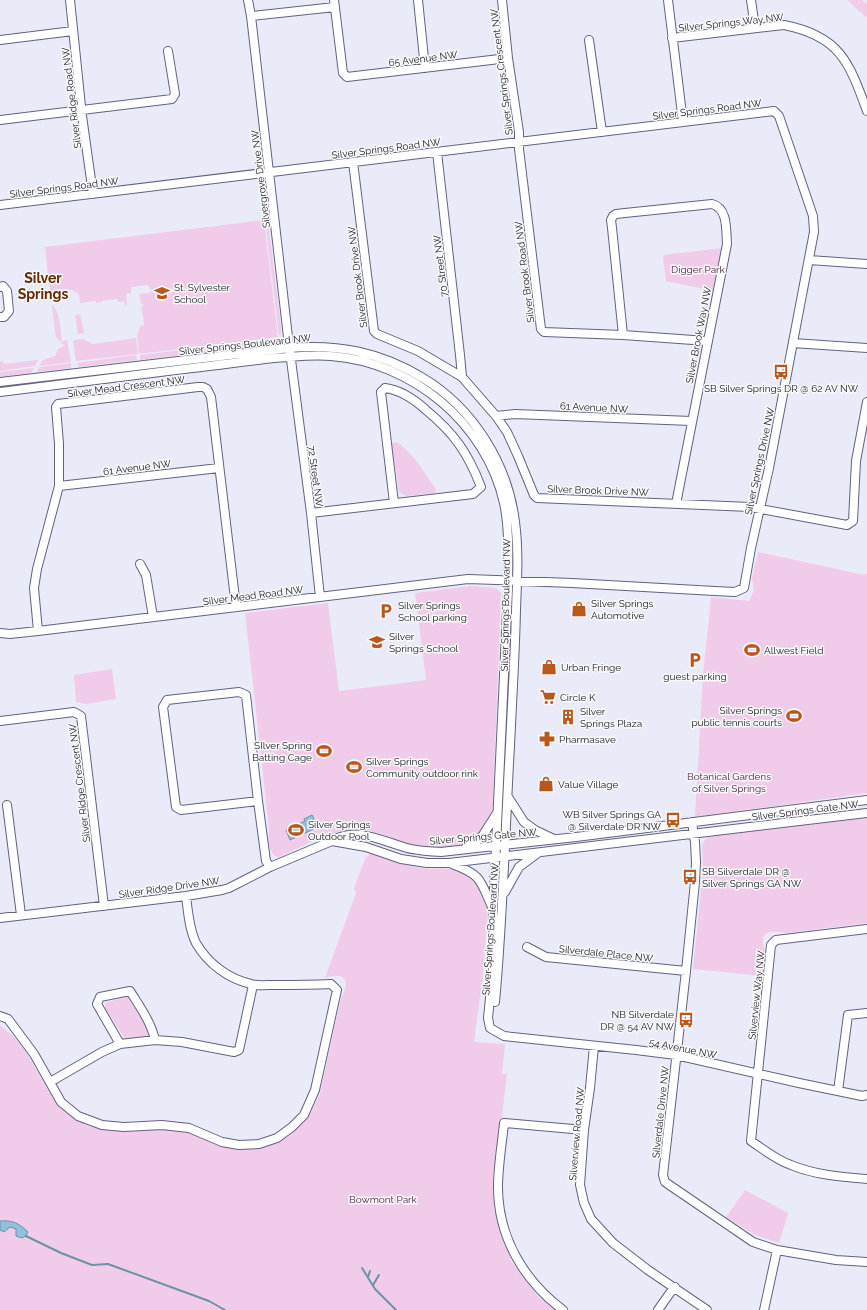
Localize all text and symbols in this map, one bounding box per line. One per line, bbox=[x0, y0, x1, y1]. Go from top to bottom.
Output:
street label: Silver Springs Crescent NW bbox=[488, 8, 515, 136]
street label: Silver Springs Way NW bbox=[678, 11, 785, 33]
street label: Silver Ridge Road NW bbox=[60, 46, 83, 149]
street label: 65 Avenue NW bbox=[388, 49, 459, 68]
street label: Silver Springs Road NW bbox=[652, 97, 763, 122]
street label: Silvergrove Drive NW bbox=[249, 129, 272, 229]
street label: Silver Springs Road NW bbox=[331, 136, 442, 161]
street label: Silver Springs Road NW bbox=[9, 175, 120, 200]
street label: Silver Brook Road NW bbox=[513, 220, 536, 323]
street label: Silver Brook Drive NW bbox=[346, 225, 369, 328]
street label: 70 Street NW bbox=[431, 234, 450, 298]
park label: Digger Park bbox=[671, 264, 726, 275]
district label: Silver Springs bbox=[18, 270, 68, 302]
place label: St. Sylvester School bbox=[174, 282, 231, 305]
school or university icon: St. Sylvester School bbox=[153, 284, 171, 302]
street label: Silver Brook Way NW bbox=[684, 285, 713, 384]
street label: Silver Springs Boulevard NW bbox=[178, 332, 312, 357]
bus stop icon: SB Silver Springs DR @ 62 AV NW bbox=[772, 363, 790, 381]
street label: Silver Mead Crescent NW bbox=[67, 374, 186, 399]
place label: SB Silver Springs DR @ 62 AV NW bbox=[704, 383, 859, 394]
street label: 61 Avenue NW bbox=[560, 400, 629, 415]
street label: Silver Springs Drive NW bbox=[743, 406, 776, 516]
street label: 72 Street NW bbox=[306, 445, 325, 508]
street label: 61 Avenue NW bbox=[102, 458, 172, 477]
street label: Silver Brook Drive NW bbox=[547, 483, 650, 498]
street label: Silver Springs Boulevard NW bbox=[499, 538, 512, 672]
street label: Silver Mead Road NW bbox=[202, 584, 304, 607]
place label: Silver Springs Automotive bbox=[591, 598, 654, 621]
place label: Silver Springs School parking bbox=[398, 600, 467, 623]
shop icon: Silver Springs Automotive bbox=[570, 600, 588, 618]
parking icon: Silver Springs School parking bbox=[377, 602, 395, 620]
place label: Silver Springs School bbox=[389, 631, 459, 654]
school or university icon: Silver Springs School bbox=[368, 633, 386, 651]
sports icon: Allwest Field bbox=[743, 641, 761, 659]
place label: Allwest Field bbox=[764, 645, 823, 656]
parking icon: guest parking bbox=[686, 651, 704, 669]
shop icon: Urban Fringe bbox=[540, 658, 558, 676]
place label: Urban Fringe bbox=[561, 662, 621, 673]
place label: guest parking bbox=[663, 671, 727, 682]
supermarket icon: Circle K bbox=[539, 688, 557, 706]
place label: Circle K bbox=[560, 692, 596, 703]
place label: Silver Springs public tennis courts bbox=[691, 705, 782, 728]
place label: Silver Springs Plaza bbox=[580, 706, 642, 729]
sports icon: Silver Springs public tennis courts bbox=[785, 707, 803, 725]
building icon: Silver Springs Plaza bbox=[559, 708, 577, 726]
street label: Silver Ridge Crescent NW bbox=[67, 723, 92, 843]
pharmacy icon: Pharmasave bbox=[538, 730, 556, 748]
place label: Pharmasave bbox=[559, 734, 616, 745]
place label: SIlver Spring Batting Cage bbox=[252, 740, 312, 763]
sports icon: SIlver Spring Batting Cage bbox=[315, 742, 333, 760]
place label: Silver Springs Community outdoor rink bbox=[366, 756, 479, 779]
sports icon: Silver Springs Community outdoor rink bbox=[345, 758, 363, 776]
park label: Botanical Gardens of Silver Springs bbox=[687, 771, 771, 794]
shop icon: Value Village bbox=[537, 775, 555, 793]
place label: Value Village bbox=[558, 779, 618, 790]
street label: Silver Springs Gate NW bbox=[751, 798, 860, 823]
place label: WB Silver Springs GA @ Silverdale DR NW bbox=[562, 809, 662, 832]
bus stop icon: WB Silver Springs GA @ Silverdale DR NW bbox=[664, 811, 682, 829]
place label: Silver Springs Outdoor Pool bbox=[308, 819, 371, 842]
sports icon: Silver Springs Outdoor Pool bbox=[287, 821, 305, 839]
street label: Silver Springs Gate NW bbox=[429, 826, 538, 847]
street label: Silver Springs Boulevard NW bbox=[480, 862, 501, 996]
place label: SB Silverdale DR @ Silver Springs GA NW bbox=[702, 866, 802, 889]
bus stop icon: SB Silverdale DR @ Silver Springs GA NW bbox=[681, 868, 699, 886]
street label: Silver Ridge Drive NW bbox=[118, 875, 221, 900]
street label: Silverdale Place NW bbox=[558, 943, 654, 964]
street label: Silverview Way NW bbox=[746, 949, 767, 1040]
place label: NB Silverdale DR @ 54 AV NW bbox=[600, 1009, 675, 1032]
bus stop icon: NB Silverdale DR @ 54 AV NW bbox=[677, 1011, 695, 1029]
street label: 54 Avenue NW bbox=[648, 1037, 718, 1061]
street label: Silverdale Drive NW bbox=[650, 1065, 671, 1159]
street label: Silverview Road NW bbox=[567, 1086, 586, 1181]
park label: Bowmont Park bbox=[349, 1194, 418, 1205]

